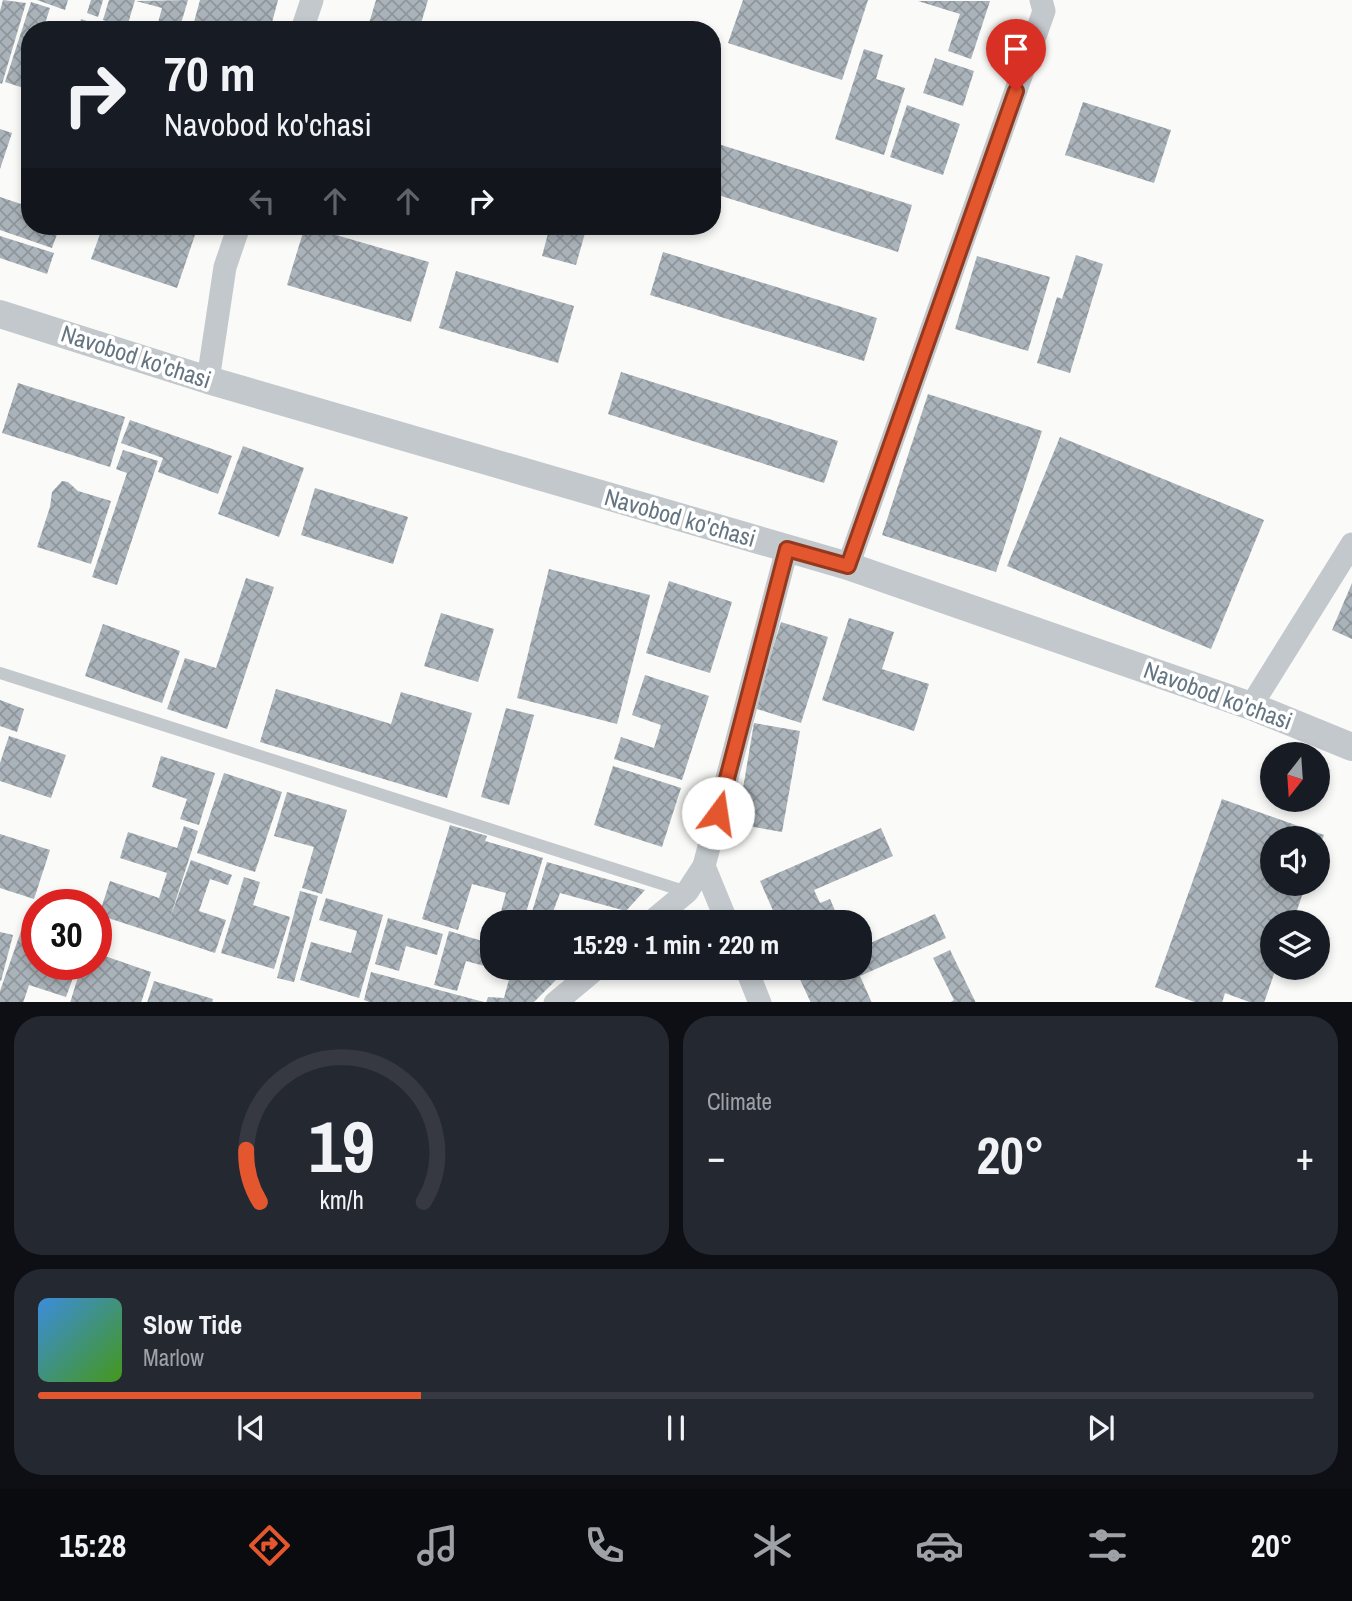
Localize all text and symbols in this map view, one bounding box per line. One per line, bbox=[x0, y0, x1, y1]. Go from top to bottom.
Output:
pin bbox=[986, 19, 1046, 91]
icon: arrive bbox=[997, 30, 1035, 68]
text: 70 m bbox=[164, 40, 256, 106]
icon: right bbox=[49, 49, 140, 140]
text: Navobod ko'chasi bbox=[164, 103, 372, 146]
icon: left bbox=[243, 182, 281, 220]
icon: ahead bbox=[316, 182, 354, 220]
icon: ahead bbox=[389, 182, 427, 220]
icon: right bbox=[462, 182, 500, 220]
street label: Navobod ko'chasi bbox=[57, 317, 215, 395]
street label: Navobod ko'chasi bbox=[601, 480, 760, 554]
street label: Navobod ko'chasi bbox=[1140, 653, 1297, 737]
north arrow bbox=[1260, 742, 1330, 812]
map controls bbox=[1260, 742, 1330, 980]
position arrow bbox=[681, 776, 755, 850]
button: sound bbox=[1260, 826, 1330, 896]
speed limit sign: 30 bbox=[21, 889, 112, 980]
button: layers bbox=[1260, 910, 1330, 980]
text: 15:29 · 1 min · 220 m bbox=[573, 927, 779, 962]
text: Climate bbox=[707, 1086, 772, 1117]
text: 19 bbox=[308, 1097, 375, 1195]
text: 20° bbox=[976, 1120, 1045, 1190]
text: − bbox=[707, 1131, 725, 1182]
text: + bbox=[1296, 1131, 1314, 1182]
text: km/h bbox=[319, 1182, 364, 1216]
text: Slow Tide bbox=[143, 1307, 242, 1342]
text: Marlow bbox=[143, 1342, 204, 1373]
icon: previous bbox=[232, 1409, 270, 1447]
icon: pause bbox=[657, 1409, 695, 1447]
icon: next bbox=[1082, 1409, 1120, 1447]
icon: directions bbox=[245, 1521, 294, 1570]
icon: music bbox=[413, 1521, 462, 1570]
icon: phone bbox=[580, 1521, 629, 1570]
icon: climate bbox=[748, 1521, 797, 1570]
icon: car bbox=[915, 1521, 964, 1570]
icon: filters bbox=[1083, 1521, 1132, 1570]
text: 15:28 bbox=[59, 1524, 126, 1567]
text: 20° bbox=[1251, 1524, 1293, 1567]

